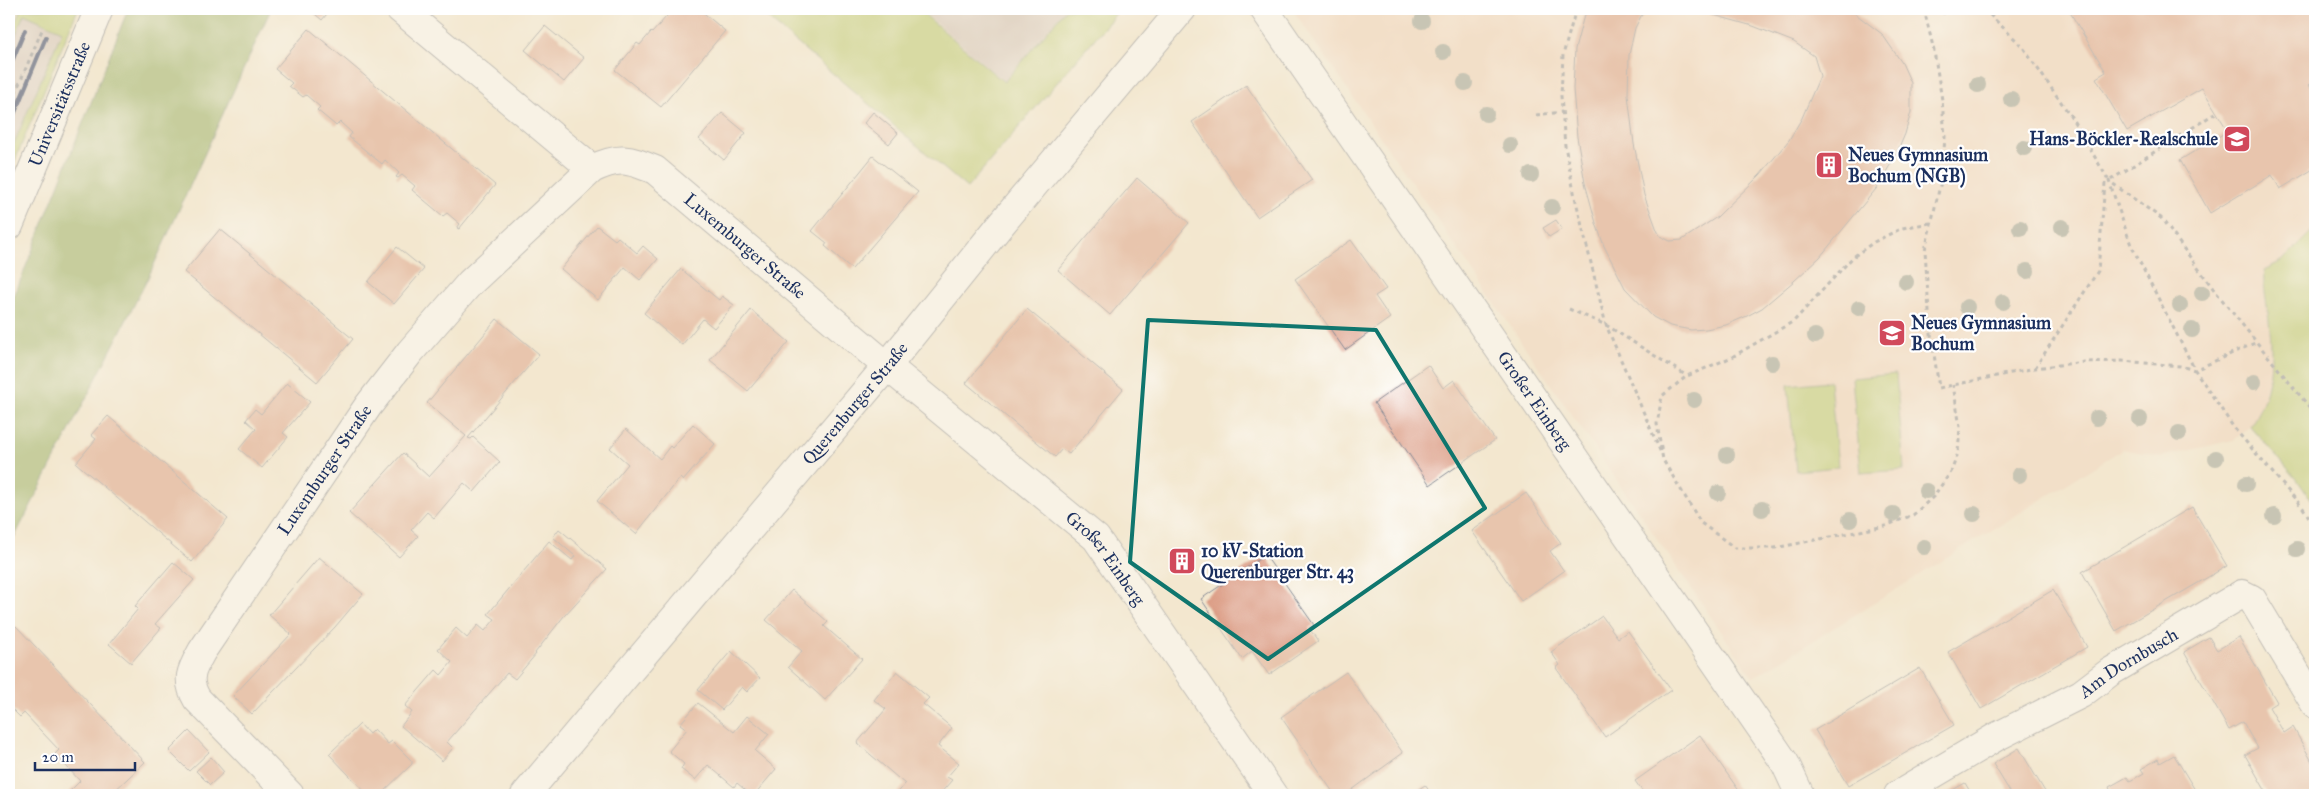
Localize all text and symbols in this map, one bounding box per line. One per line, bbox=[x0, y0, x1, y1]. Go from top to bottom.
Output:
street label: Universitätsstraße bbox=[24, 38, 95, 170]
school or university icon: Hans-Böckler-Realschule bbox=[2222, 124, 2252, 154]
place label: Hans-Böckler-Realschule bbox=[2029, 128, 2218, 150]
place label: Neues Gymnasium Bochum (NGB) bbox=[1848, 144, 1989, 188]
building icon: Neues Gymnasium Bochum (NGB) bbox=[1814, 150, 1844, 180]
street label: Luxemburger Straße bbox=[680, 188, 810, 304]
place label: Neues Gymnasium Bochum bbox=[1911, 312, 2052, 355]
school or university icon: Neues Gymnasium Bochum bbox=[1877, 318, 1907, 348]
street label: Querenburger Straße bbox=[797, 338, 913, 469]
street label: Großer Einberg bbox=[1493, 347, 1577, 455]
street label: Luxemburger Straße bbox=[273, 401, 377, 539]
street label: Großer Einberg bbox=[1061, 506, 1150, 610]
place label: 10 kV-Station Querenburger Str. 43 bbox=[1201, 540, 1354, 584]
building icon: 10 kV-Station Querenburger Str. 43 bbox=[1167, 546, 1197, 576]
street label: Am Dornbusch bbox=[2074, 623, 2182, 703]
scale bar bbox=[35, 739, 135, 771]
text: 20 m bbox=[42, 748, 74, 766]

